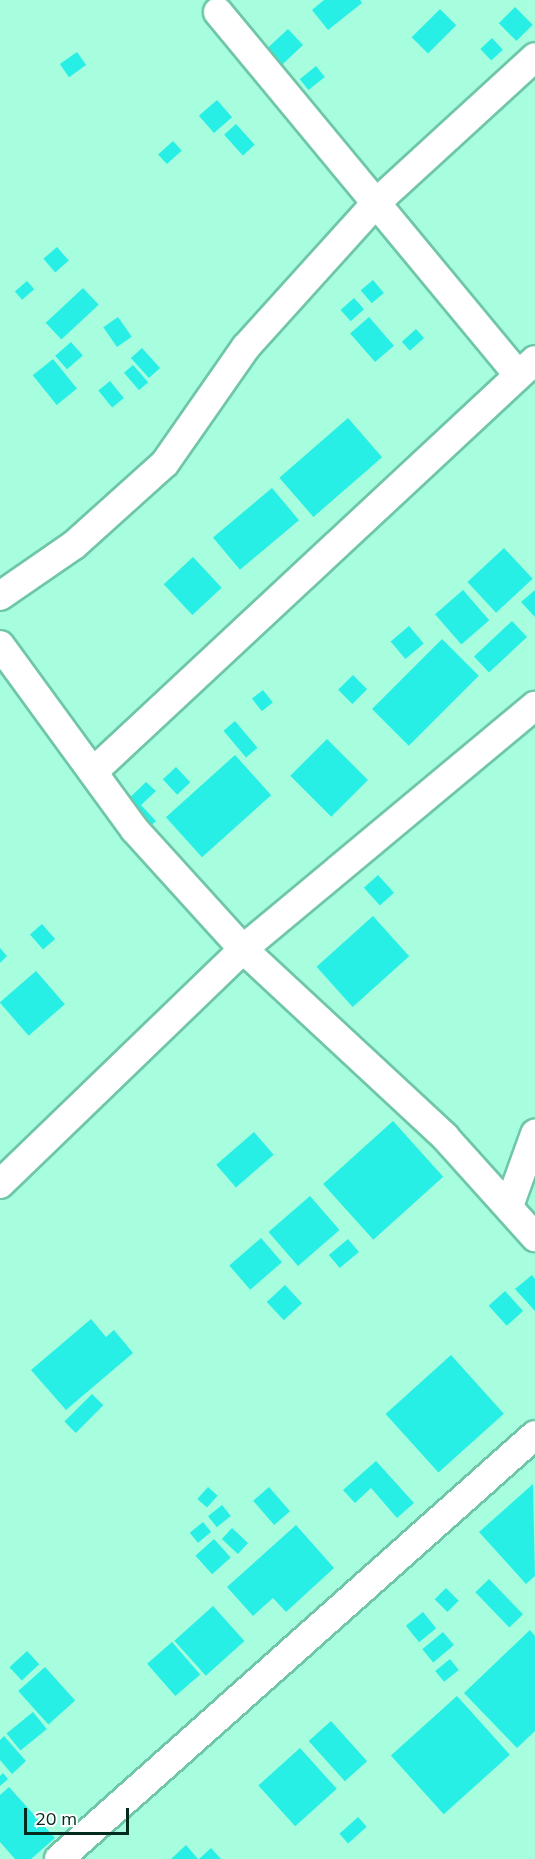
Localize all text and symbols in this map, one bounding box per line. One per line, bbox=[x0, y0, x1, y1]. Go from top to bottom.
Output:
scale bar bbox=[27, 1796, 132, 1834]
text: 20 m bbox=[35, 1807, 77, 1830]

